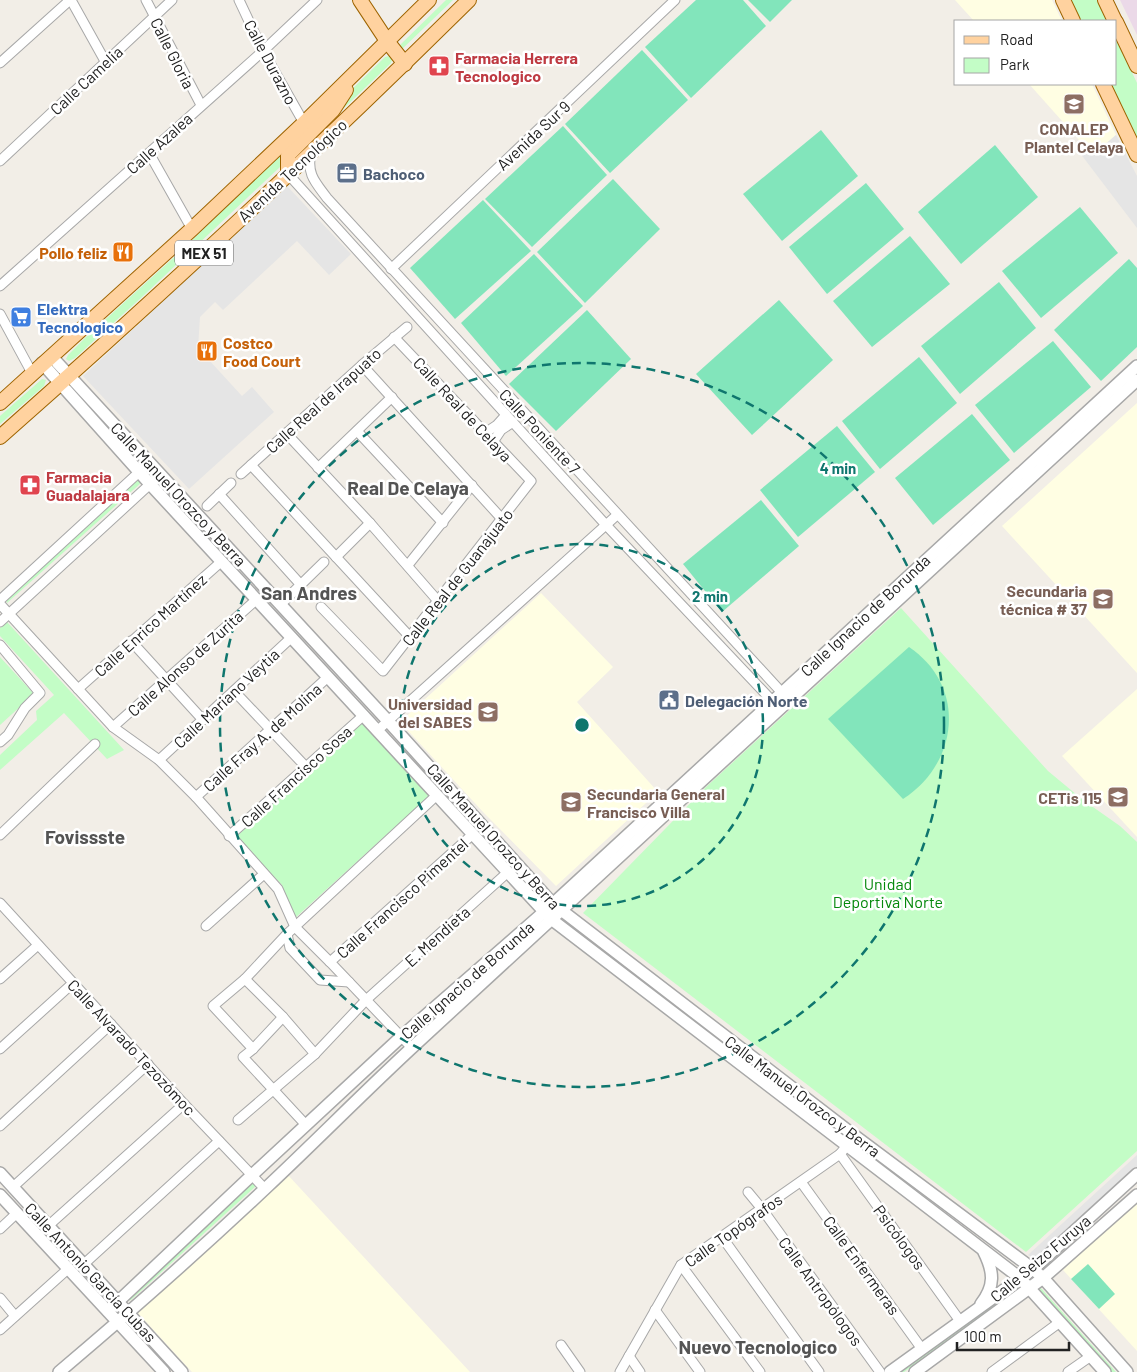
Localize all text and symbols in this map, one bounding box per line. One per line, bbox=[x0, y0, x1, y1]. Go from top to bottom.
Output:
street label: Calle Gloria bbox=[147, 14, 199, 92]
street label: Calle Durazno bbox=[241, 16, 301, 108]
legend bbox=[954, 20, 1117, 85]
text: Road bbox=[1000, 30, 1033, 48]
street label: Calle Camelia bbox=[46, 42, 126, 118]
place label: Farmacia Herrera Tecnologico bbox=[455, 48, 578, 85]
pharmacy icon: Farmacia Herrera Tecnologico bbox=[427, 54, 451, 78]
text: Park bbox=[1000, 55, 1030, 73]
school or university icon: CONALEP Plantel Celaya bbox=[1062, 92, 1086, 116]
street label: Avenida Sur 9 bbox=[492, 96, 574, 174]
street label: Calle Azalea bbox=[122, 108, 196, 178]
street label: Avenida Tecnológico bbox=[234, 115, 350, 225]
place label: CONALEP Plantel Celaya bbox=[1024, 119, 1124, 156]
office icon: Bachoco bbox=[335, 161, 359, 185]
place label: Bachoco bbox=[363, 164, 425, 183]
restaurant icon: Pollo feliz bbox=[111, 240, 135, 264]
road number: MEX 51 bbox=[175, 240, 233, 266]
place label: Pollo feliz bbox=[39, 243, 107, 262]
place label: Elektra Tecnologico bbox=[37, 299, 123, 336]
supermarket icon: Elektra Tecnologico bbox=[9, 305, 33, 329]
place label: Costco Food Court bbox=[223, 333, 301, 370]
restaurant icon: Costco Food Court bbox=[195, 339, 219, 363]
street label: Calle Real de Irapuato bbox=[261, 343, 385, 457]
street label: Calle Real de Celaya bbox=[410, 353, 516, 465]
street label: Calle Poniente 7 bbox=[496, 384, 585, 478]
street label: Calle Manuel Orozco y Berra bbox=[107, 418, 251, 570]
text: 4 min bbox=[820, 459, 856, 477]
place label: Farmacia Guadalajara bbox=[46, 467, 130, 504]
pharmacy icon: Farmacia Guadalajara bbox=[18, 473, 42, 497]
district label: Real De Celaya bbox=[347, 476, 469, 499]
street label: Calle Real de Guanajuato bbox=[398, 505, 516, 649]
street label: Calle Ignacio de Borunda bbox=[796, 550, 934, 680]
street label: Calle Enrico Martínez bbox=[90, 570, 210, 680]
district label: San Andres bbox=[261, 581, 357, 604]
place label: Secundaria técnica # 37 bbox=[1000, 581, 1087, 618]
text: 2 min bbox=[692, 587, 728, 605]
school or university icon: Secundaria técnica # 37 bbox=[1091, 587, 1115, 611]
street label: Calle Alonso de Zurita bbox=[123, 606, 247, 720]
street label: Calle Mariano Veytia bbox=[169, 644, 283, 752]
street label: Calle Fray A. de Molina bbox=[199, 679, 325, 795]
public building icon: Delegación Norte bbox=[657, 688, 681, 712]
place label: Delegación Norte bbox=[685, 691, 808, 710]
place label: Universidad del SABES bbox=[388, 694, 472, 731]
school or university icon: Universidad del SABES bbox=[476, 700, 500, 724]
centre of rings bbox=[573, 716, 591, 734]
street label: Calle Francisco Sosa bbox=[237, 721, 355, 831]
street label: Calle Manuel Orozco y Berra bbox=[423, 759, 565, 913]
place label: Secundaria General Francisco Villa bbox=[587, 784, 725, 821]
school or university icon: CETis 115 bbox=[1106, 785, 1130, 809]
place label: CETis 115 bbox=[1038, 788, 1102, 807]
school or university icon: Secundaria General Francisco Villa bbox=[559, 790, 583, 814]
district label: Fovissste bbox=[45, 825, 125, 848]
street label: Calle Francisco Pimentel bbox=[332, 834, 472, 962]
park label: Unidad Deportiva Norte bbox=[833, 874, 943, 911]
street label: E. Mendieta bbox=[401, 902, 473, 970]
street label: Calle Ignacio de Borunda bbox=[397, 917, 537, 1043]
street label: Calle Alvarado Tezozómoc bbox=[64, 975, 200, 1119]
street label: Calle Manuel Orozco y Berra bbox=[722, 1031, 884, 1161]
street label: Calle Topógrafos bbox=[681, 1189, 785, 1271]
street label: Calle Antonio García Cubas bbox=[21, 1198, 161, 1346]
street label: Psicólogos bbox=[870, 1201, 930, 1273]
street label: Calle Seizo Furuya bbox=[986, 1211, 1094, 1305]
street label: Calle Enfermeras bbox=[820, 1212, 904, 1318]
street label: Calle Antropólogos bbox=[775, 1233, 867, 1349]
scale bar bbox=[957, 1320, 1070, 1352]
text: 100 m bbox=[964, 1327, 1002, 1345]
district label: Nuevo Tecnologico bbox=[679, 1335, 837, 1358]

